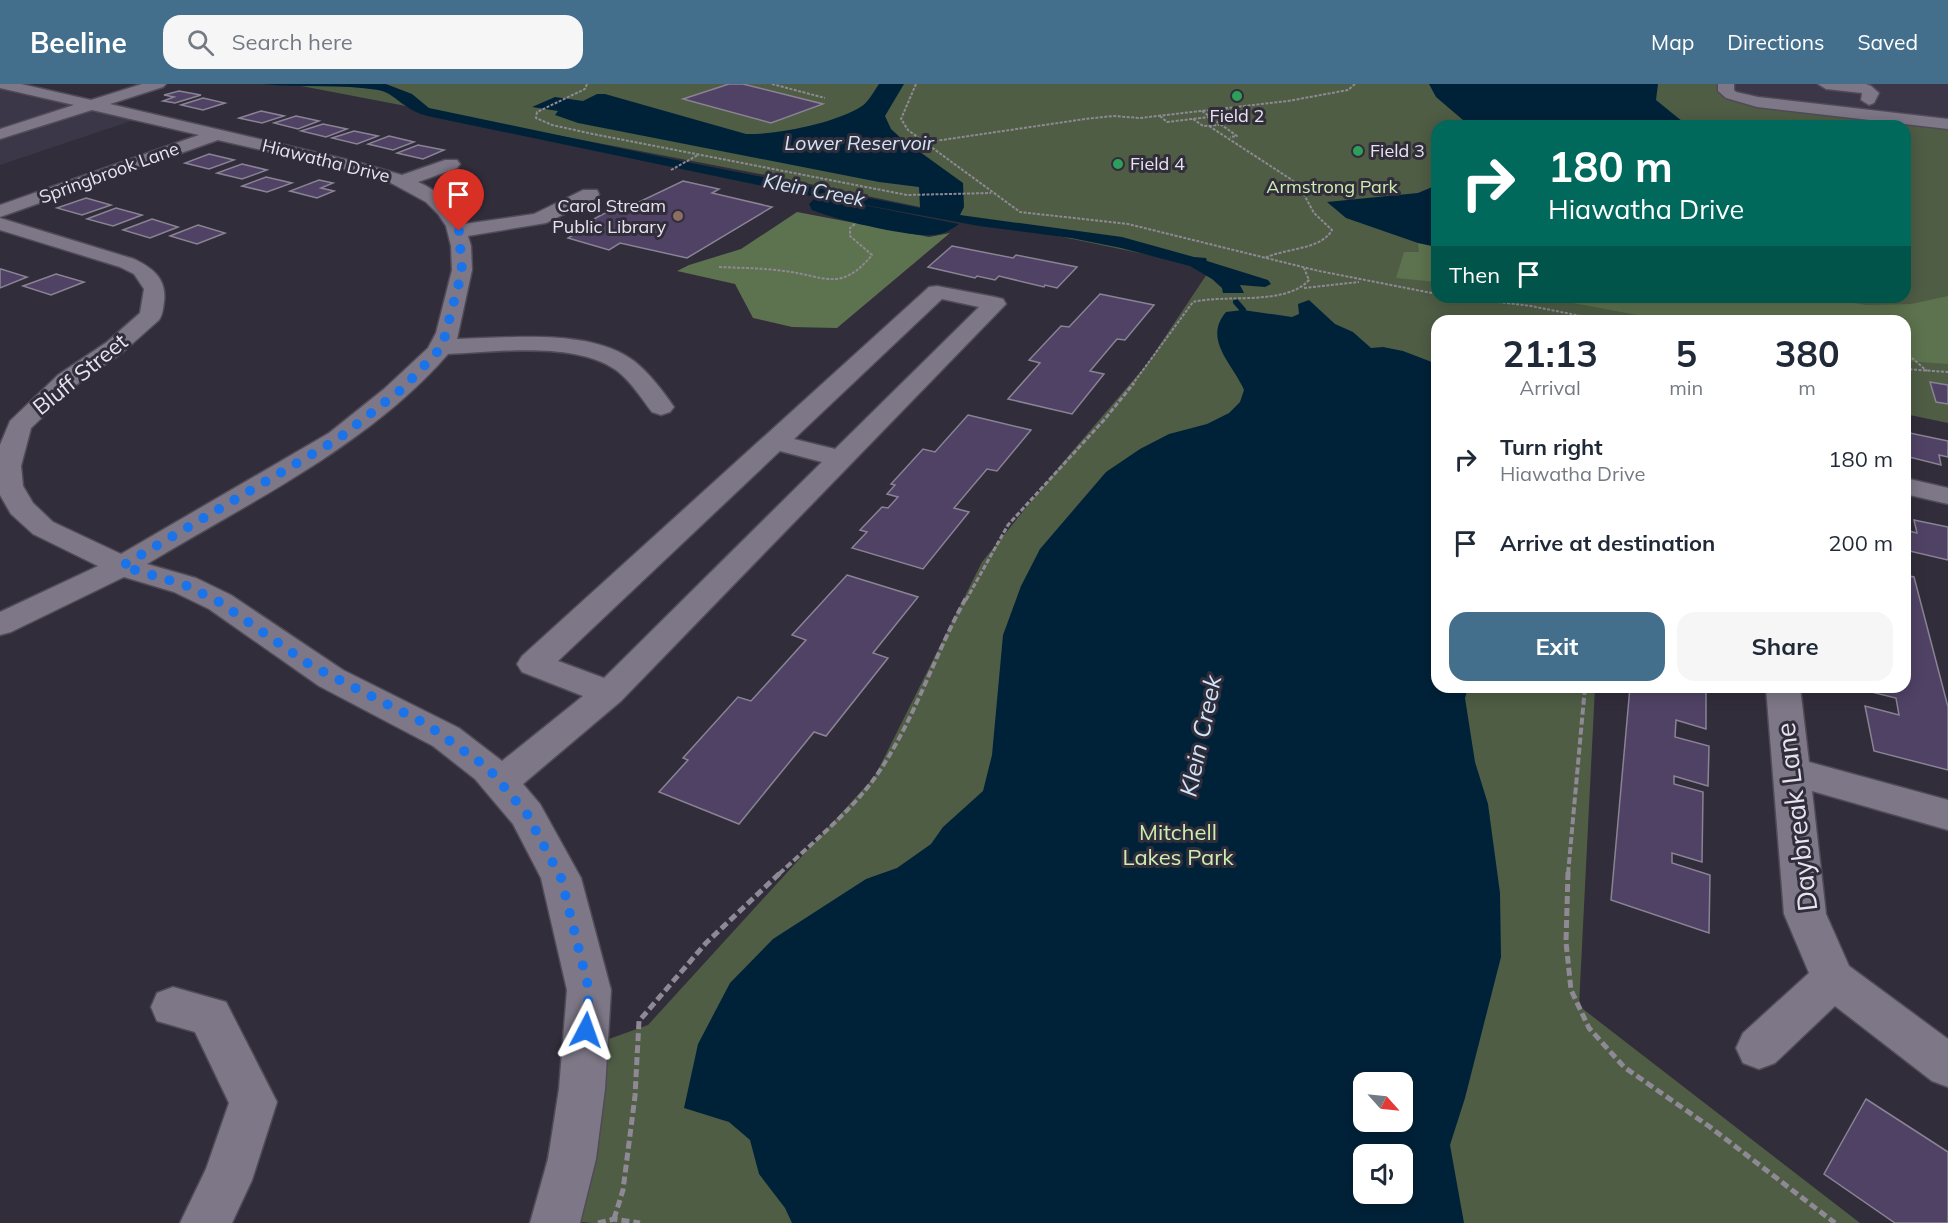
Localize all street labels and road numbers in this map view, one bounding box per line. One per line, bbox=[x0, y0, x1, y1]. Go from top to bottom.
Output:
street label: Hiawatha Drive bbox=[260, 134, 392, 188]
street label: Springbrook Lane bbox=[36, 137, 182, 208]
street label: Bluff Street bbox=[27, 327, 133, 421]
street label: Daybreak Lane bbox=[1768, 721, 1824, 913]

